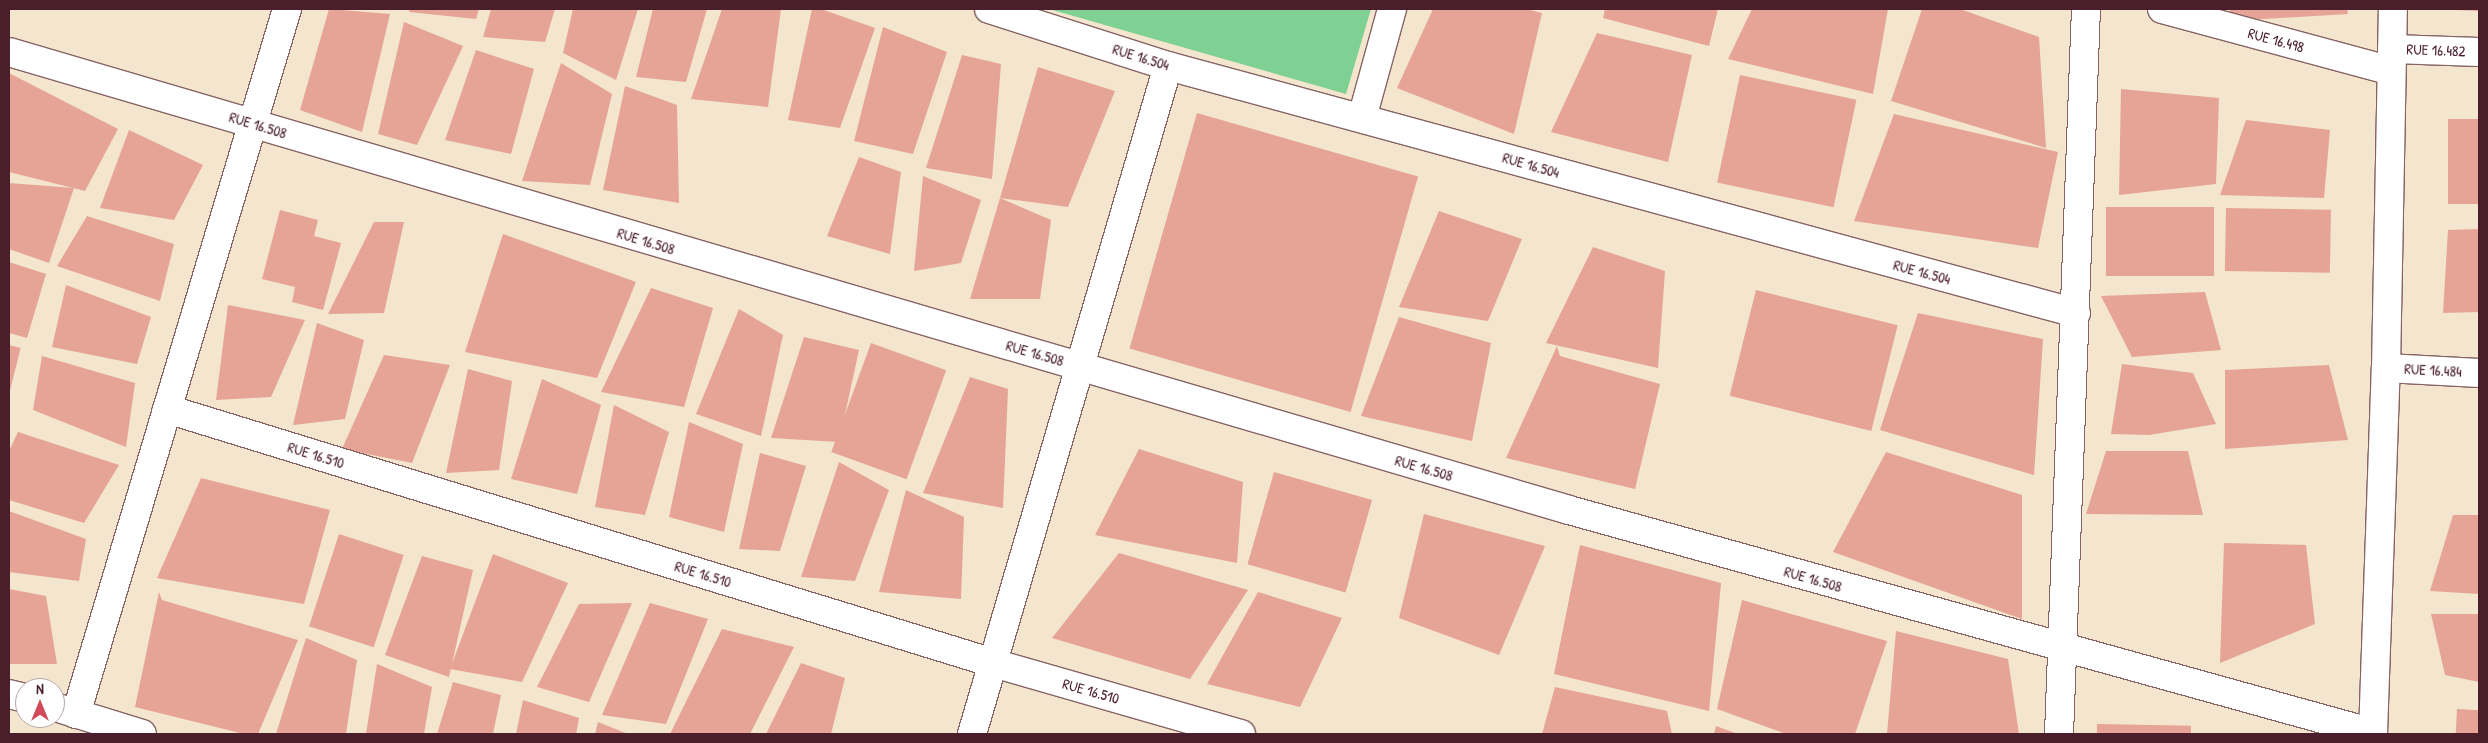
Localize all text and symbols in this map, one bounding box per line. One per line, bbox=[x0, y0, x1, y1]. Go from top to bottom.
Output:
street label: RUE 16.498 bbox=[2246, 24, 2306, 56]
street label: RUE 16.504 bbox=[1110, 40, 1172, 74]
street label: RUE 16.482 bbox=[2406, 40, 2466, 60]
street label: RUE 16.508 bbox=[227, 108, 289, 142]
street label: RUE 16.504 bbox=[1500, 148, 1562, 182]
street label: RUE 16.508 bbox=[615, 224, 677, 258]
street label: RUE 16.504 bbox=[1891, 256, 1953, 288]
street label: RUE 16.508 bbox=[1004, 336, 1066, 370]
street label: RUE 16.484 bbox=[2404, 360, 2462, 380]
street label: RUE 16.510 bbox=[285, 438, 347, 472]
street label: RUE 16.508 bbox=[1393, 451, 1455, 485]
street label: RUE 16.510 bbox=[672, 557, 734, 591]
street label: RUE 16.508 bbox=[1782, 562, 1844, 596]
street label: RUE 16.510 bbox=[1061, 674, 1121, 708]
north arrow bbox=[15, 678, 65, 728]
text: N bbox=[36, 679, 44, 698]

